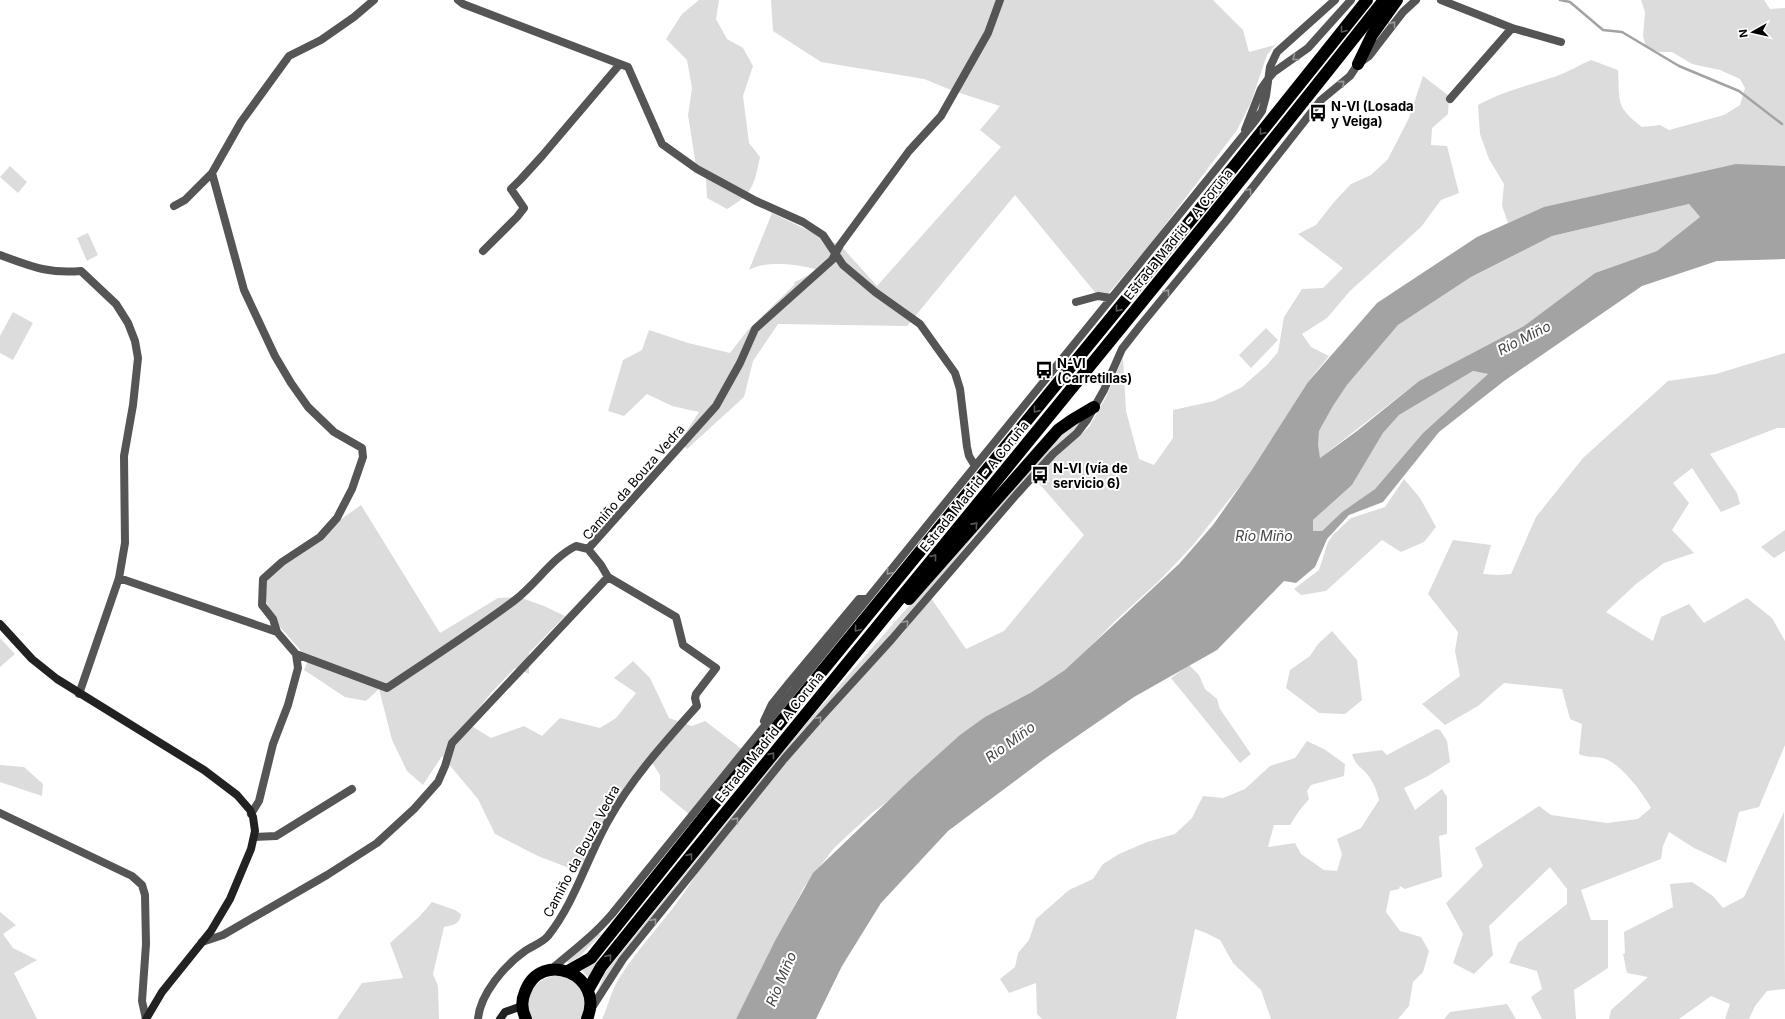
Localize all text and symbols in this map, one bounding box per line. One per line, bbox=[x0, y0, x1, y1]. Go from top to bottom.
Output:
north arrow bbox=[1733, 12, 1773, 52]
one-way arrow bbox=[1389, 22, 1396, 29]
one-way arrow bbox=[1340, 26, 1347, 33]
text: N bbox=[1736, 28, 1751, 39]
one-way arrow bbox=[1292, 53, 1299, 61]
one-way arrow bbox=[1338, 80, 1345, 87]
place label: N-VI (Losada y Veiga) bbox=[1331, 98, 1414, 129]
bus stop icon: N-VI (Losada y Veiga) bbox=[1308, 103, 1328, 123]
one-way arrow bbox=[1259, 128, 1266, 135]
street label: Estrada Madrid - A Coruña bbox=[1120, 165, 1236, 303]
one-way arrow bbox=[1244, 189, 1251, 196]
one-way arrow bbox=[1162, 290, 1169, 297]
one-way arrow bbox=[1116, 305, 1123, 312]
water label: Río Miño bbox=[1494, 317, 1553, 358]
place label: N-VI (Carretillas) bbox=[1057, 355, 1132, 386]
bus stop icon: N-VI (Carretillas) bbox=[1034, 360, 1054, 380]
one-way arrow bbox=[1034, 406, 1041, 413]
street label: Estrada Madrid - A Coruña bbox=[916, 417, 1032, 555]
street label: Camiño da Bouza Vedra bbox=[579, 421, 687, 543]
place label: N-VI (vía de servicio 6) bbox=[1053, 460, 1128, 491]
bus stop icon: N-VI (vía de servicio 6) bbox=[1030, 465, 1050, 485]
one-way arrow bbox=[970, 522, 978, 530]
water label: Río Miño bbox=[1235, 527, 1293, 544]
one-way arrow bbox=[929, 554, 936, 561]
one-way arrow bbox=[887, 568, 894, 575]
one-way arrow bbox=[901, 620, 908, 628]
one-way arrow bbox=[855, 624, 862, 632]
street label: Estrada Madrid - A Coruña bbox=[711, 668, 827, 806]
one-way arrow bbox=[814, 717, 821, 724]
water label: Río Miño bbox=[981, 718, 1038, 765]
one-way arrow bbox=[767, 752, 774, 760]
street label: Camiño da Bouza Vedra bbox=[539, 782, 623, 920]
one-way arrow bbox=[731, 817, 738, 824]
one-way arrow bbox=[685, 854, 692, 861]
one-way arrow bbox=[650, 918, 657, 925]
water label: Río Miño bbox=[761, 949, 800, 1009]
one-way arrow bbox=[604, 955, 611, 962]

